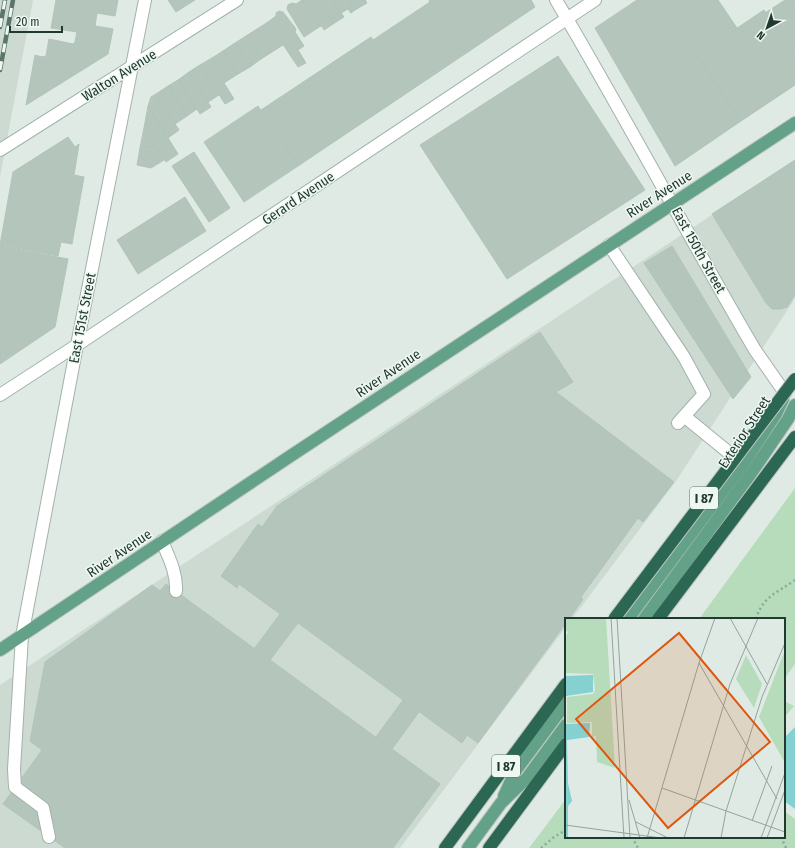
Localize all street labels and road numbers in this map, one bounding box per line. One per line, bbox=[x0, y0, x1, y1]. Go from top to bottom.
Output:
street label: Walton Avenue bbox=[79, 46, 160, 105]
street label: River Avenue bbox=[623, 167, 695, 222]
street label: Gerard Avenue bbox=[259, 168, 338, 229]
street label: East 150th Street bbox=[668, 204, 729, 297]
street label: East 151st Street bbox=[65, 271, 100, 365]
street label: River Avenue bbox=[353, 345, 424, 401]
street label: Exterior Street bbox=[715, 393, 774, 471]
road number: I 87 bbox=[690, 487, 718, 509]
street label: River Avenue bbox=[84, 525, 155, 581]
road number: I 87 bbox=[492, 755, 520, 777]

